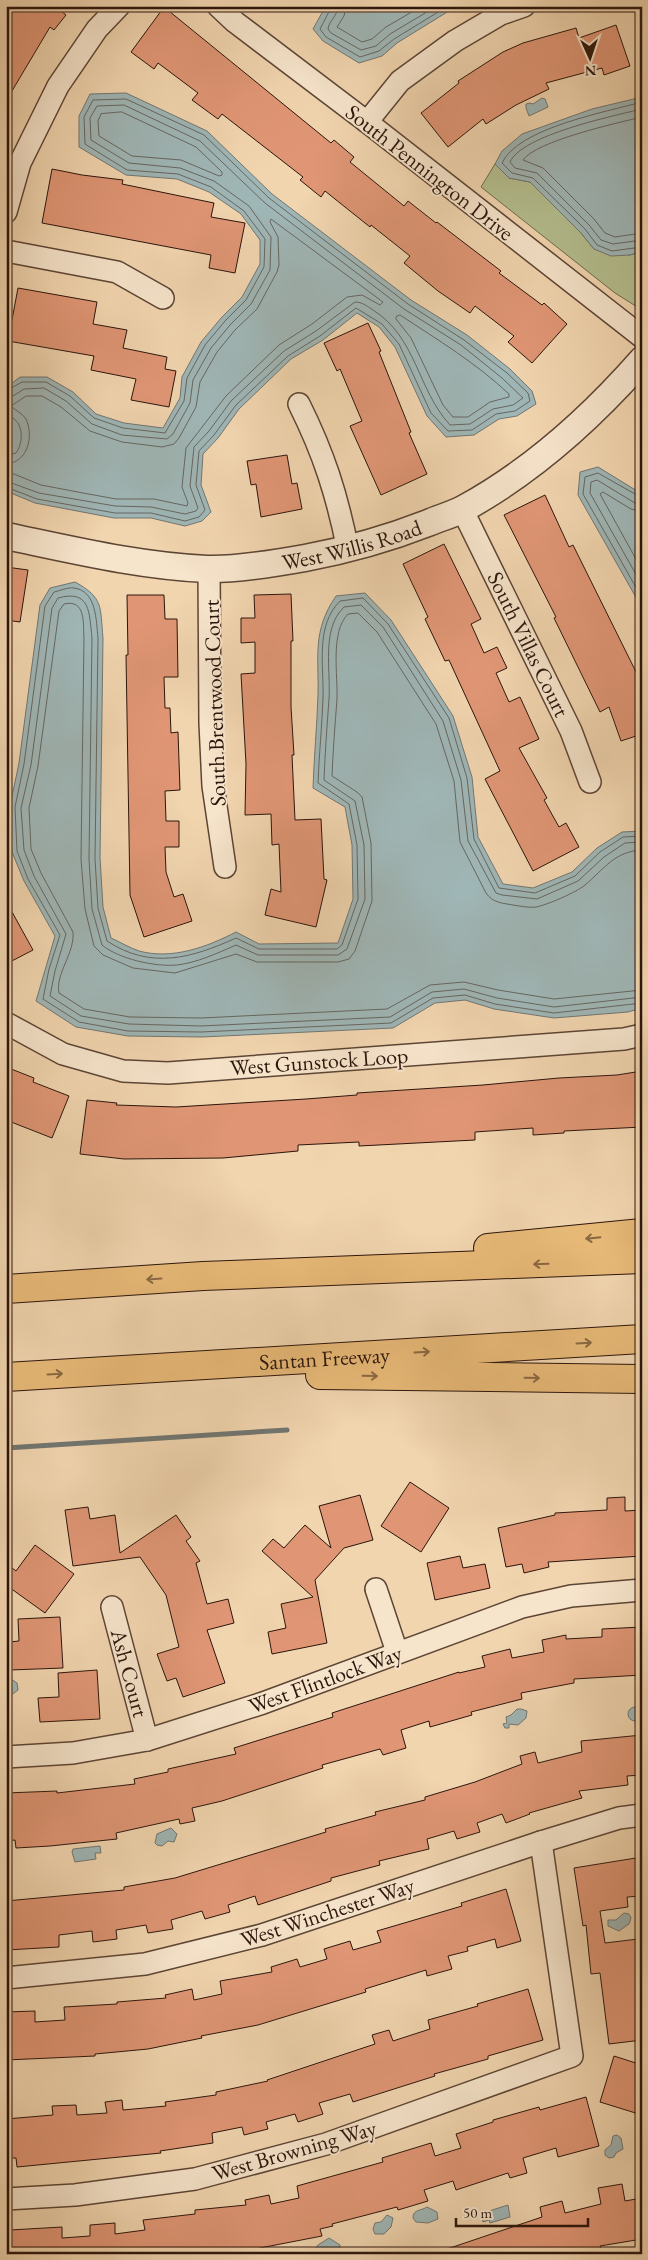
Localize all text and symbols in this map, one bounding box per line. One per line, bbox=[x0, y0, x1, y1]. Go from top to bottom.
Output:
north arrow bbox=[566, 32, 616, 82]
text: N bbox=[584, 62, 597, 80]
street label: South Pennington Drive bbox=[340, 98, 520, 247]
street label: West Willis Road bbox=[280, 512, 426, 577]
street label: South Villas Court bbox=[481, 567, 576, 722]
street label: South Brentwood Court bbox=[196, 599, 233, 807]
street label: West Gunstock Loop bbox=[229, 1041, 409, 1082]
one-way arrow bbox=[586, 1233, 602, 1243]
one-way arrow bbox=[533, 1259, 549, 1268]
one-way arrow bbox=[146, 1275, 162, 1284]
one-way arrow bbox=[576, 1338, 592, 1347]
street label: Santan Freeway bbox=[258, 1340, 391, 1377]
one-way arrow bbox=[414, 1348, 430, 1357]
one-way arrow bbox=[47, 1369, 63, 1378]
one-way arrow bbox=[362, 1371, 378, 1381]
one-way arrow bbox=[524, 1373, 540, 1383]
street label: Ash Court bbox=[104, 1625, 155, 1721]
street label: West Flintlock Way bbox=[244, 1638, 406, 1721]
street label: West Winchester Way bbox=[237, 1871, 418, 1954]
street label: West Browning Way bbox=[209, 2113, 380, 2188]
scale bar bbox=[456, 2195, 588, 2227]
text: 50 m bbox=[463, 2203, 492, 2222]

